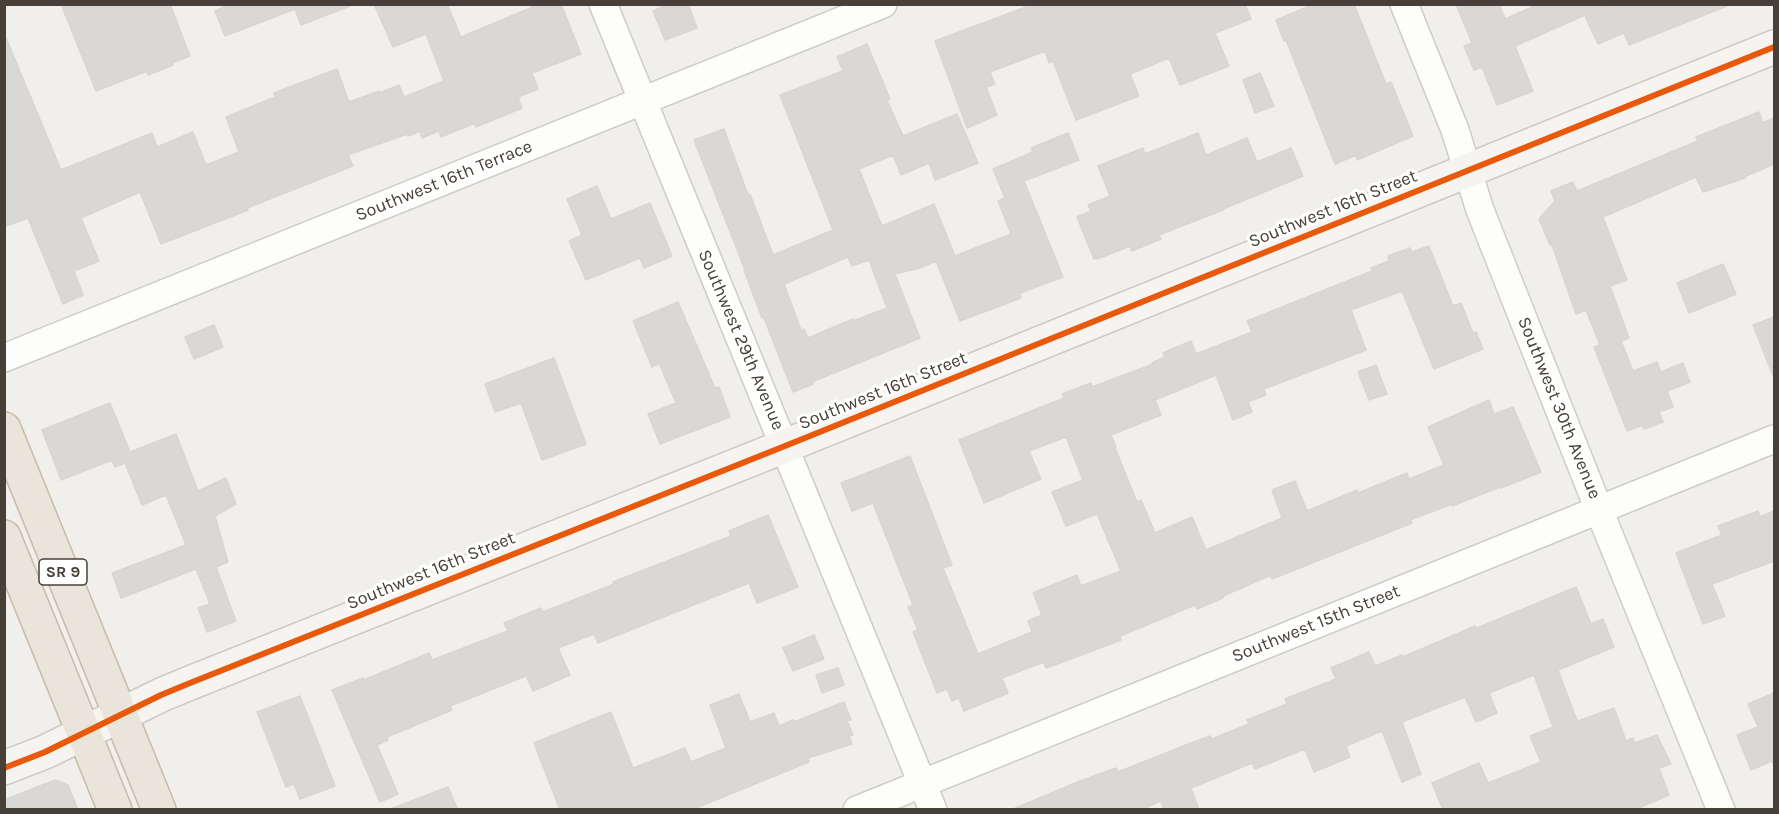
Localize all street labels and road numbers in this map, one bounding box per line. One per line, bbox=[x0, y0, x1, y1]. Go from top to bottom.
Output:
street label: Southwest 16th Terrace bbox=[353, 136, 535, 226]
street label: Southwest 16th Street bbox=[1246, 165, 1420, 253]
street label: Southwest 29th Avenue bbox=[693, 246, 789, 434]
street label: Southwest 30th Avenue bbox=[1513, 314, 1605, 502]
street label: Southwest 16th Street bbox=[796, 347, 970, 435]
street label: Southwest 16th Street bbox=[344, 527, 518, 615]
road number: SR 9 bbox=[39, 559, 87, 585]
street label: Southwest 15th Street bbox=[1229, 580, 1403, 668]

